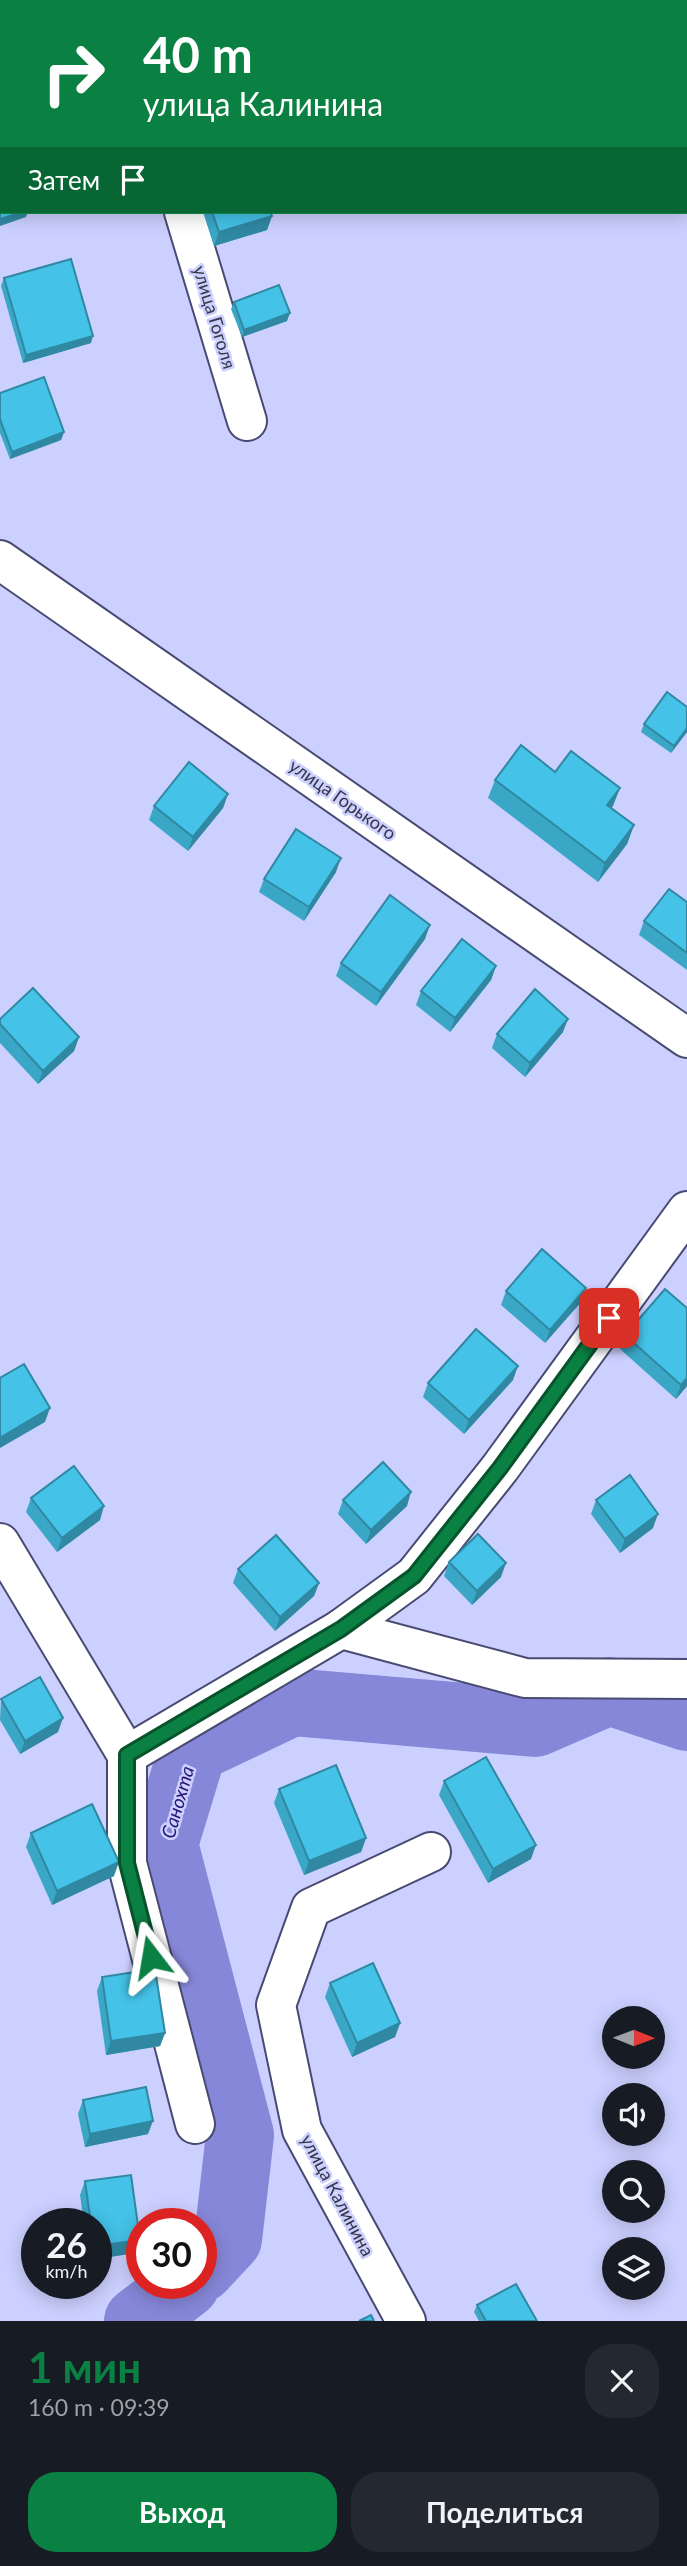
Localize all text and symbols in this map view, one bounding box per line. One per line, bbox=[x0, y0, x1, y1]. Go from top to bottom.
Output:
text: 40 m bbox=[143, 25, 253, 83]
icon: right bbox=[28, 28, 119, 119]
text: улица Калинина bbox=[143, 84, 383, 123]
icon: arrive bbox=[114, 161, 152, 199]
text: Затем bbox=[28, 164, 100, 196]
street label: улица Гоголя bbox=[189, 263, 241, 371]
street label: улица Горького bbox=[285, 754, 401, 844]
pin bbox=[579, 1288, 639, 1348]
icon: arrive bbox=[590, 1299, 628, 1337]
water label: Санохта bbox=[156, 1763, 198, 1841]
position arrow bbox=[114, 1920, 188, 1994]
north arrow bbox=[602, 2006, 665, 2068]
map controls bbox=[602, 2006, 665, 2300]
button: sound bbox=[602, 2083, 665, 2146]
street label: улица Калинина bbox=[297, 2130, 379, 2260]
button: search bbox=[602, 2160, 665, 2223]
speed limit sign: 30 bbox=[126, 2208, 217, 2299]
text: 26 bbox=[46, 2223, 87, 2265]
button: layers bbox=[602, 2237, 665, 2300]
text: km/h bbox=[45, 2260, 88, 2282]
text: 1 мин bbox=[28, 2342, 141, 2392]
button: close bbox=[585, 2344, 659, 2418]
text: 160 m · 09:39 bbox=[28, 2393, 170, 2421]
button: Выход bbox=[28, 2472, 337, 2552]
button: Поделиться bbox=[351, 2472, 659, 2552]

